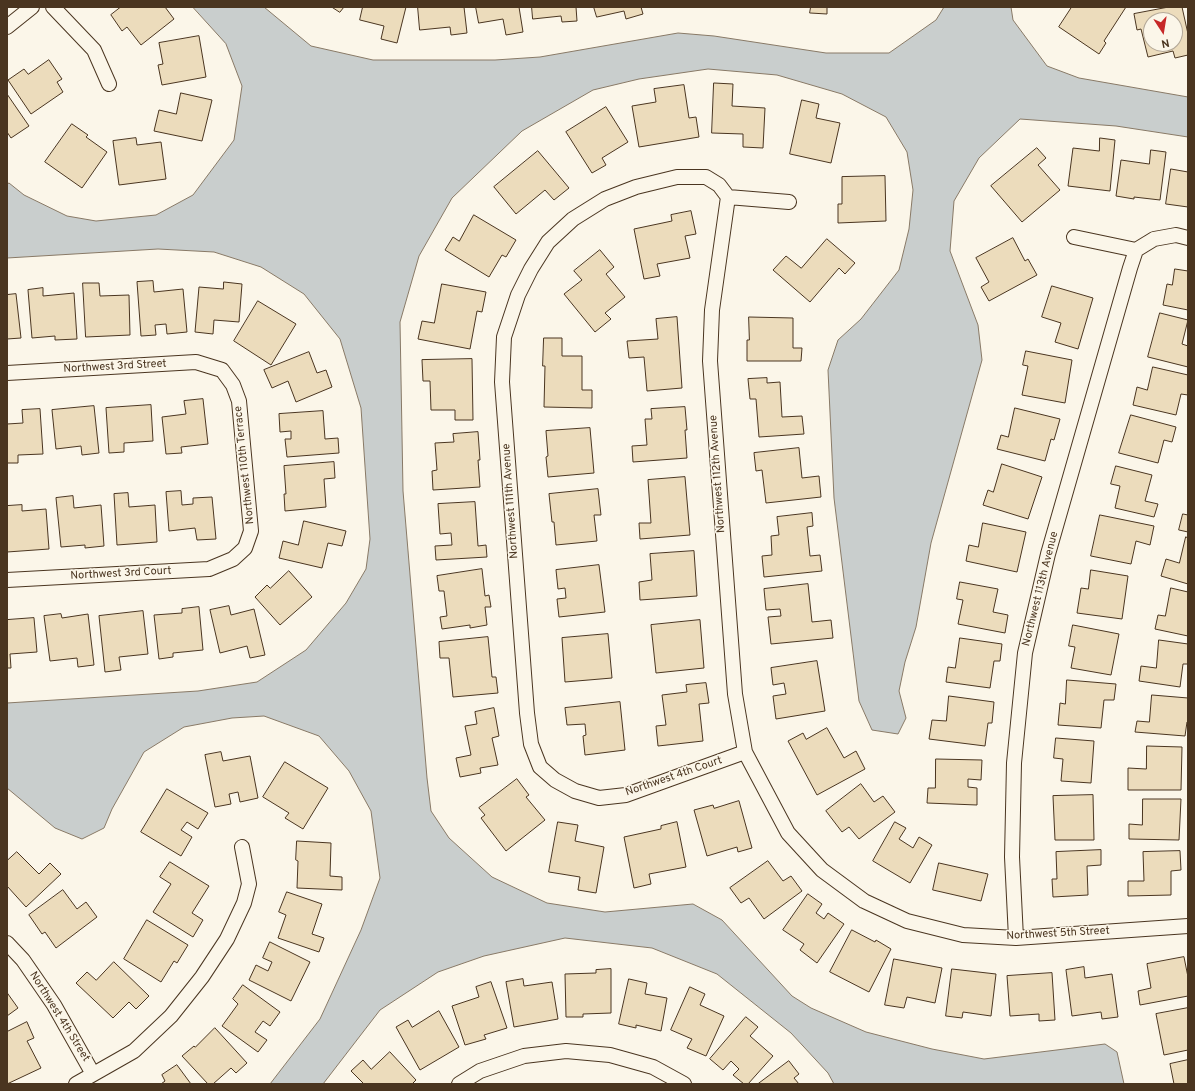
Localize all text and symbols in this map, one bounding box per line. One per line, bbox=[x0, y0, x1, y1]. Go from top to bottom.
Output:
north arrow bbox=[1143, 12, 1183, 52]
text: N bbox=[1160, 35, 1171, 50]
street label: Northwest 3rd Street bbox=[63, 358, 167, 376]
street label: Northwest 110th Terrace bbox=[232, 405, 258, 525]
street label: Northwest 112th Avenue bbox=[707, 415, 729, 533]
street label: Northwest 111th Avenue bbox=[500, 443, 522, 559]
street label: Northwest 113th Avenue bbox=[1020, 530, 1062, 648]
street label: Northwest 3rd Court bbox=[70, 565, 172, 583]
street label: Northwest 4th Court bbox=[624, 754, 724, 800]
street label: Northwest 5th Street bbox=[1006, 925, 1110, 943]
street label: Northwest 4th Street bbox=[26, 970, 92, 1064]

